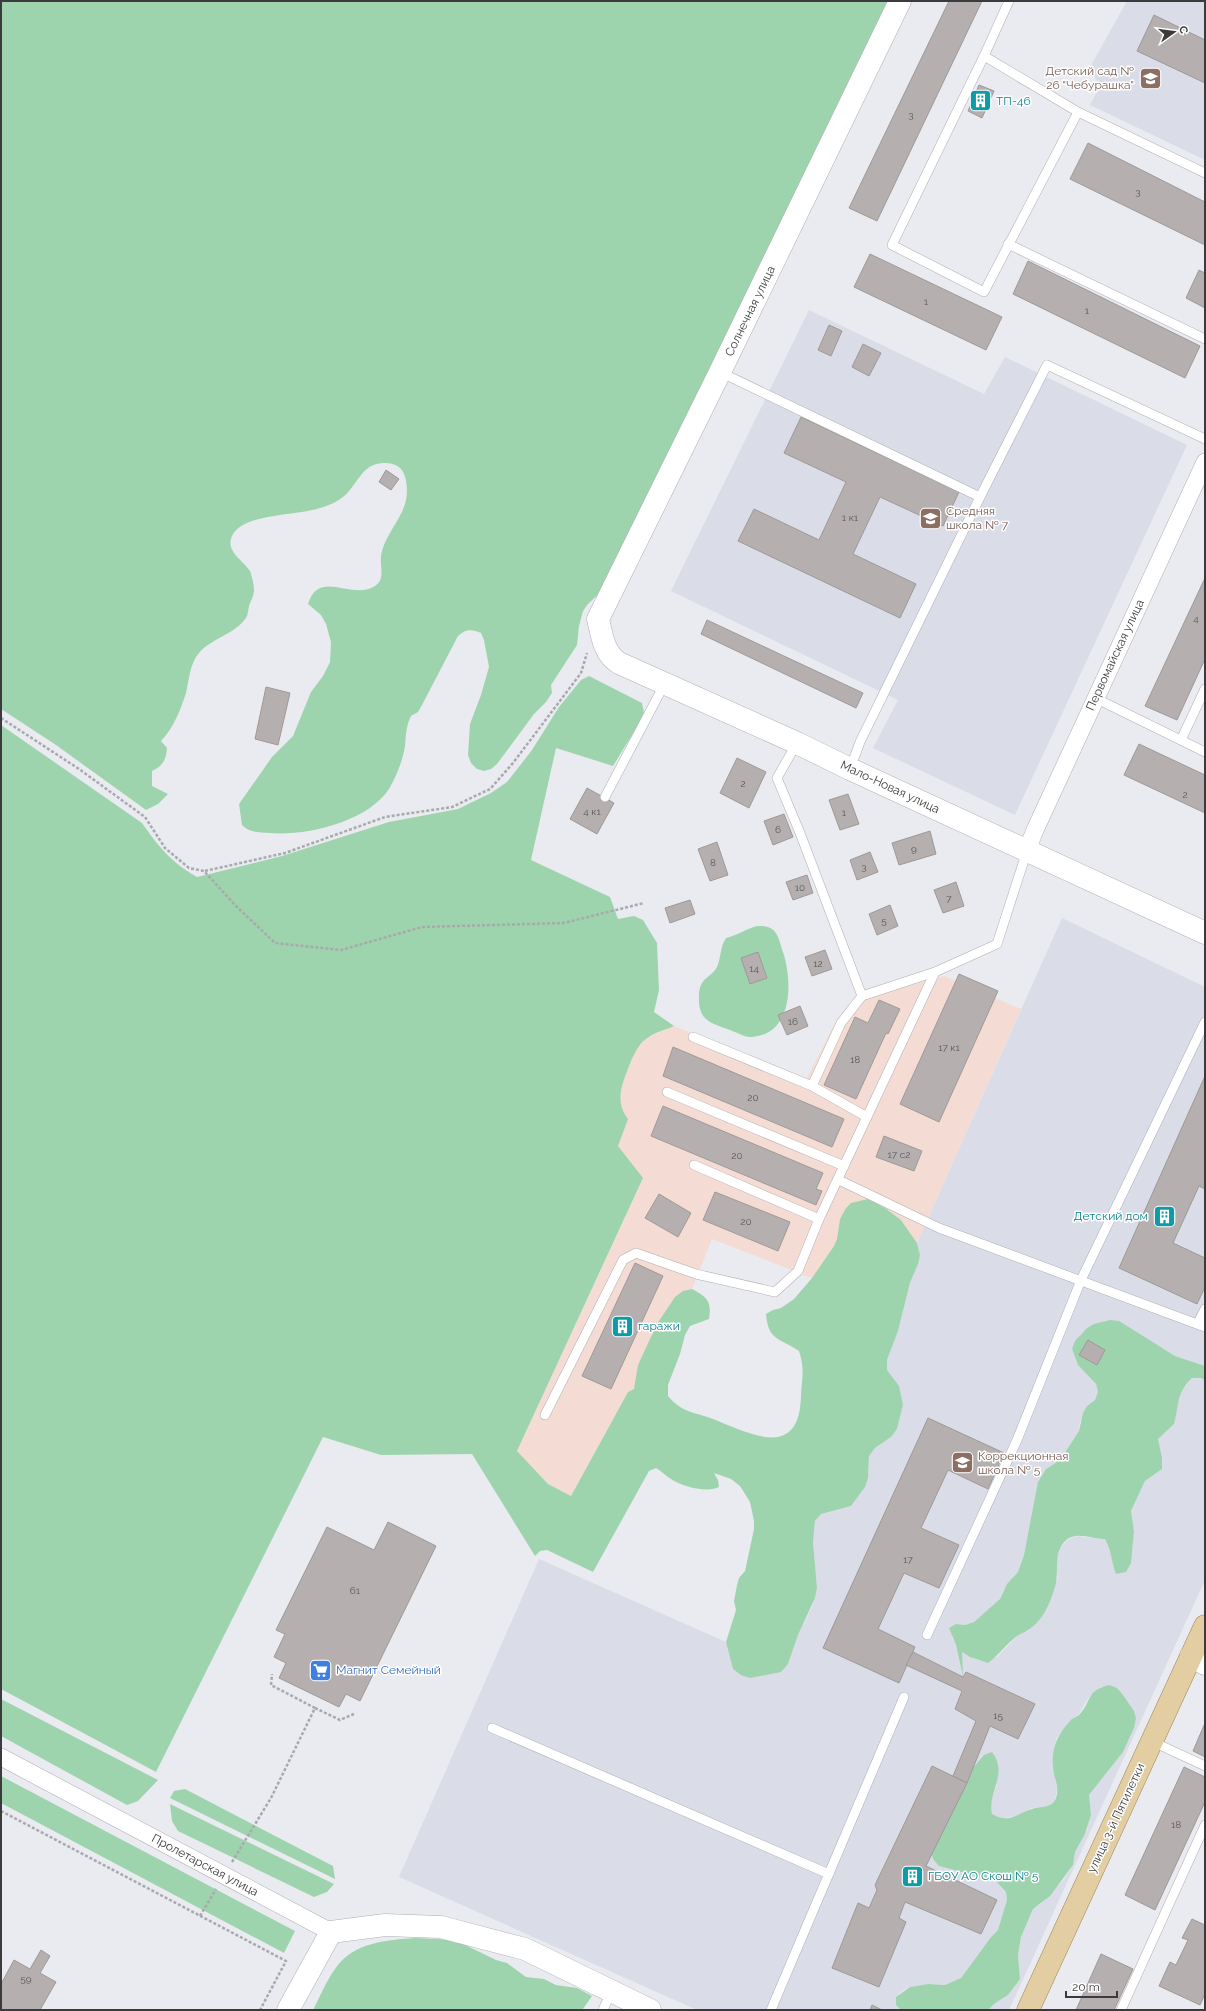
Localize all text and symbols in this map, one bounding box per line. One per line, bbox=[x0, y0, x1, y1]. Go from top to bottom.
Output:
north arrow bbox=[1154, 12, 1194, 52]
text: С bbox=[1176, 24, 1191, 35]
place label: Детский сад № 26 "Чебурашка" bbox=[1045, 64, 1134, 92]
school or university icon: Детский сад № 26 "Чебурашка" bbox=[1137, 65, 1163, 91]
building icon: ТП-46 bbox=[968, 88, 994, 114]
place label: ТП-46 bbox=[996, 94, 1031, 108]
house number: 3 bbox=[908, 109, 914, 120]
house number: 3 bbox=[1135, 186, 1141, 197]
street label: Солнечная улица bbox=[722, 263, 778, 359]
house number: 1 bbox=[924, 296, 929, 307]
house number: 1 bbox=[1085, 305, 1090, 316]
place label: Средняя школа № 7 bbox=[946, 504, 1009, 532]
school or university icon: Средняя школа № 7 bbox=[917, 505, 943, 531]
house number: 1 к1 bbox=[842, 512, 859, 523]
street label: Первомайская улица bbox=[1083, 597, 1147, 713]
house number: 4 bbox=[1193, 613, 1199, 624]
street label: Мало-Новая улица bbox=[838, 758, 942, 816]
house number: 2 bbox=[740, 778, 746, 789]
house number: 2 bbox=[1182, 789, 1188, 800]
house number: 4 к1 bbox=[583, 806, 601, 817]
house number: 1 bbox=[842, 807, 847, 818]
house number: 6 bbox=[775, 824, 781, 835]
house number: 9 bbox=[911, 843, 917, 854]
house number: 8 bbox=[710, 857, 716, 868]
house number: 3 bbox=[861, 861, 867, 872]
house number: 10 bbox=[795, 882, 805, 893]
house number: 7 bbox=[946, 893, 952, 904]
house number: 5 bbox=[881, 915, 887, 926]
house number: 12 bbox=[813, 958, 823, 969]
house number: 14 bbox=[749, 963, 759, 974]
house number: 16 bbox=[788, 1016, 798, 1027]
house number: 17 к1 bbox=[938, 1042, 961, 1053]
house number: 18 bbox=[850, 1054, 860, 1065]
house number: 20 bbox=[747, 1092, 759, 1103]
house number: 17 с2 bbox=[888, 1149, 910, 1160]
house number: 20 bbox=[731, 1150, 743, 1161]
building icon: Детский дом bbox=[1151, 1203, 1177, 1229]
place label: Детский дом bbox=[1074, 1209, 1148, 1223]
house number: 20 bbox=[740, 1216, 752, 1227]
building icon: гаражи bbox=[610, 1313, 636, 1339]
place label: гаражи bbox=[638, 1319, 680, 1333]
place label: Коррекционная школа № 5 bbox=[978, 1449, 1068, 1477]
school or university icon: Коррекционная школа № 5 bbox=[950, 1450, 976, 1476]
house number: 17 bbox=[903, 1554, 913, 1565]
house number: 61 bbox=[350, 1585, 361, 1596]
supermarket icon: Магнит Семейный bbox=[307, 1657, 333, 1683]
place label: Магнит Семейный bbox=[336, 1663, 441, 1677]
house number: 15 bbox=[993, 1710, 1003, 1721]
street label: улица 3-й Пятилетки bbox=[1084, 1761, 1148, 1875]
house number: 18 bbox=[1171, 1819, 1181, 1830]
street label: Пролетарская улица bbox=[149, 1831, 261, 1899]
building icon: ГБОУ АО Скош № 5 bbox=[900, 1863, 926, 1889]
place label: ГБОУ АО Скош № 5 bbox=[928, 1869, 1039, 1883]
house number: 59 bbox=[20, 1973, 32, 1984]
scale bar bbox=[1066, 1973, 1117, 1999]
text: 20 m bbox=[1072, 1980, 1100, 1994]

